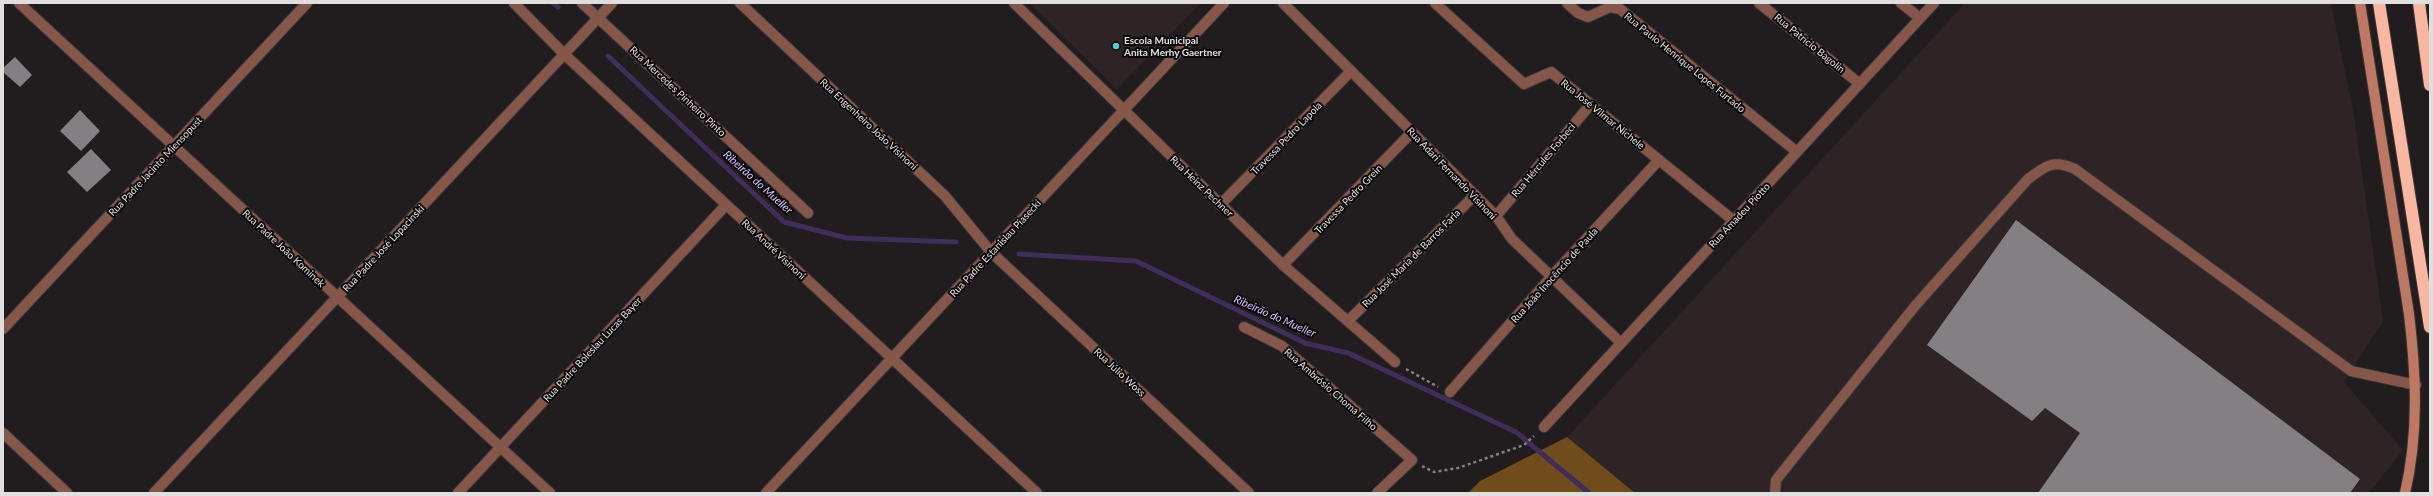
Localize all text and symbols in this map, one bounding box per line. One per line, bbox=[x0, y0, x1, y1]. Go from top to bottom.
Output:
street label: Rua Paulo Henrique Lopes Furtado bbox=[1622, 9, 1748, 115]
street label: Rua Patrício Bagolin bbox=[1772, 11, 1848, 75]
place label: Escola Municipal Anita Merhy Gaertner bbox=[1123, 34, 1222, 58]
marker: Escola Municipal Anita Merhy Gaertner bbox=[1111, 41, 1121, 51]
street label: Rua Mercedes Pinheiro Pinto bbox=[628, 43, 729, 139]
street label: Rua Engenheiro João Visinoni bbox=[818, 76, 920, 172]
street label: Rua José Vilmar Nichele bbox=[1559, 76, 1647, 152]
street label: Travessa Pedro Lapola bbox=[1248, 99, 1324, 177]
street label: Rua Padre Jacinto Miensopust bbox=[106, 113, 205, 218]
street label: Rua Hércules Forbeci bbox=[1509, 121, 1577, 199]
street label: Rua Adari Fernando Visinoni bbox=[1405, 124, 1499, 222]
water label: Ribeirão do Mueller bbox=[721, 147, 796, 216]
street label: Rua Heinz Pechner bbox=[1168, 153, 1236, 219]
street label: Travessa Pedro Grein bbox=[1312, 162, 1384, 236]
street label: Rua Amadeu Piotto bbox=[1706, 180, 1772, 250]
street label: Rua Padre Estanislau Piasecki bbox=[947, 197, 1043, 299]
street label: Rua Padre José Lopacinski bbox=[340, 202, 426, 294]
street label: Rua José Maria de Barros Faria bbox=[1359, 206, 1463, 310]
street label: Rua Padre João Kominek bbox=[240, 207, 328, 290]
street label: Rua André Visinoni bbox=[740, 216, 808, 282]
street label: Rua João Inocêncio de Paula bbox=[1508, 225, 1600, 325]
water label: Ribeirão do Mueller bbox=[1232, 292, 1318, 340]
street label: Rua Padre Boleslau Lucas Bayer bbox=[540, 294, 644, 404]
street label: Rua Júlio Woss bbox=[1092, 345, 1148, 399]
street label: Rua Ambrósio Choma Filho bbox=[1282, 345, 1380, 433]

